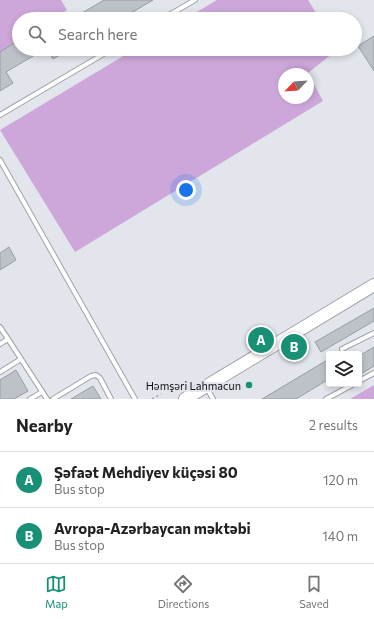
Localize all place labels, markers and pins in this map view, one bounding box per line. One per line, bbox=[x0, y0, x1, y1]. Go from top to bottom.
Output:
pin: A bbox=[248, 325, 274, 355]
pin: B bbox=[281, 332, 307, 362]
place label: Həmşəri Lahmacun bbox=[146, 379, 241, 392]
marker: Həmşəri Lahmacun bbox=[244, 380, 254, 390]

